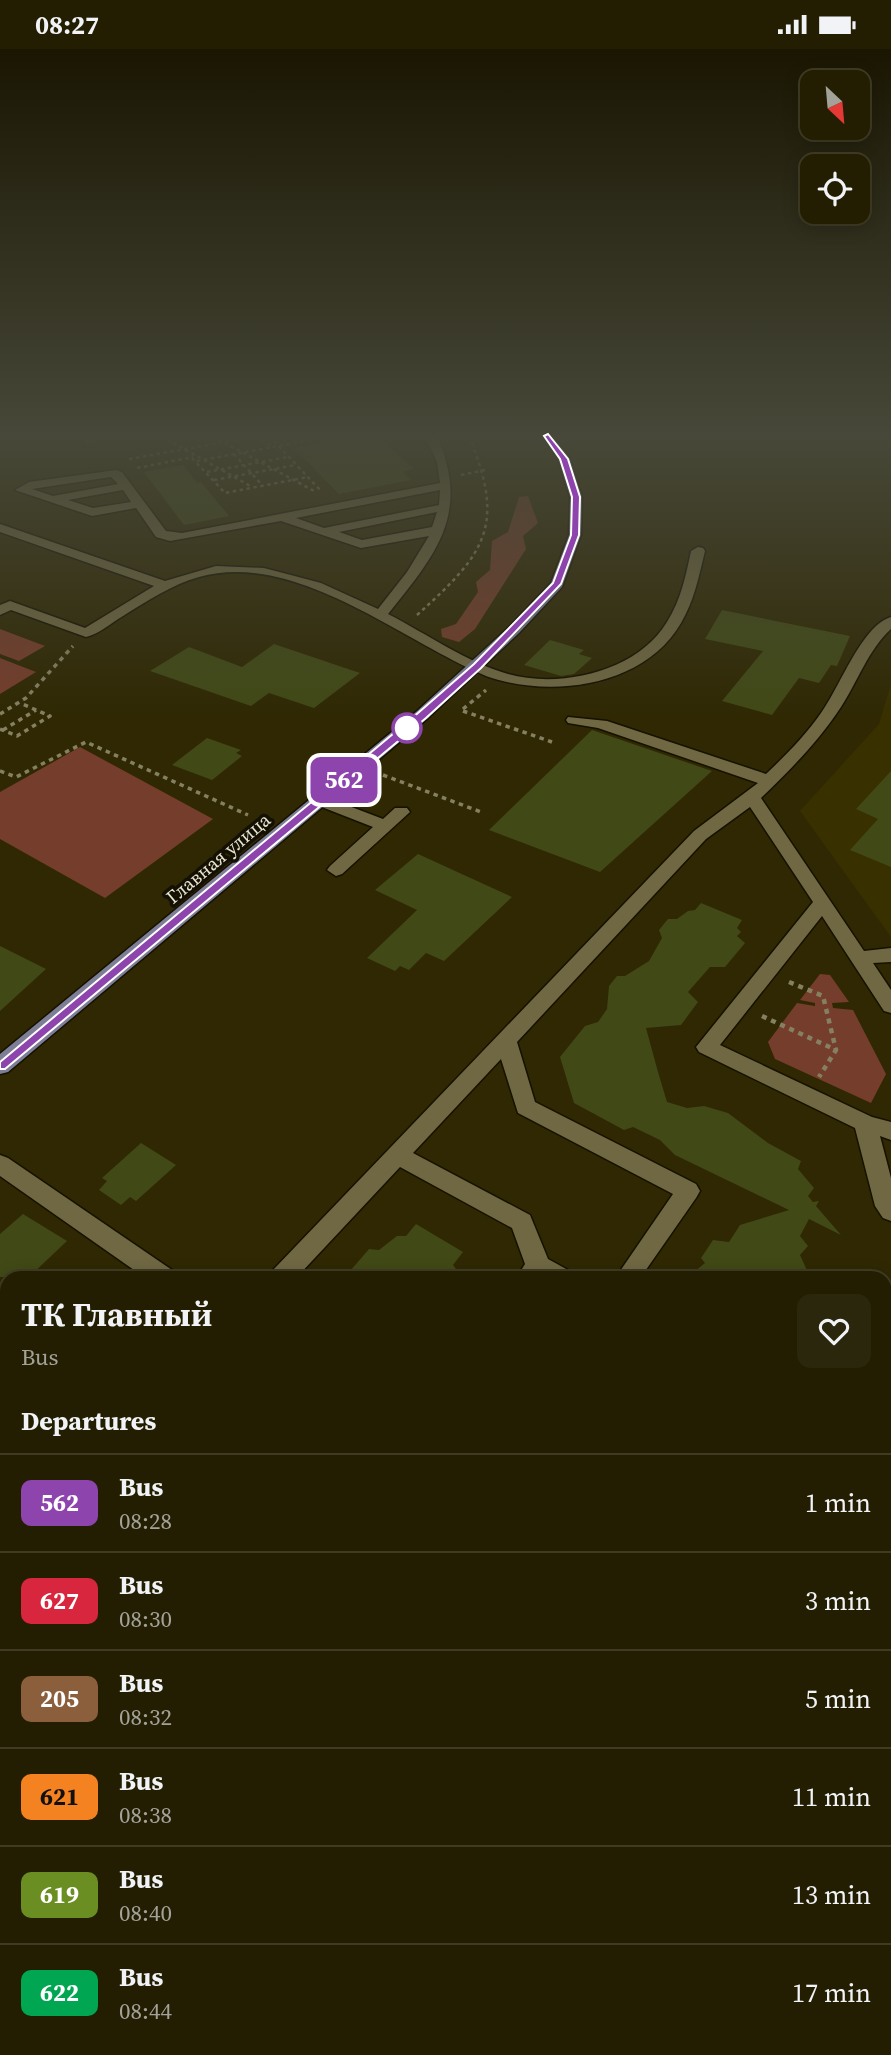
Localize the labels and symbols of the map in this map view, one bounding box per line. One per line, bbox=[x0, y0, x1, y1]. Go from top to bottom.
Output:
north arrow bbox=[800, 70, 870, 140]
unlabelled marker bbox=[392, 713, 422, 743]
line badge: 562 bbox=[304, 757, 384, 803]
street label: Главная улица bbox=[160, 806, 276, 909]

